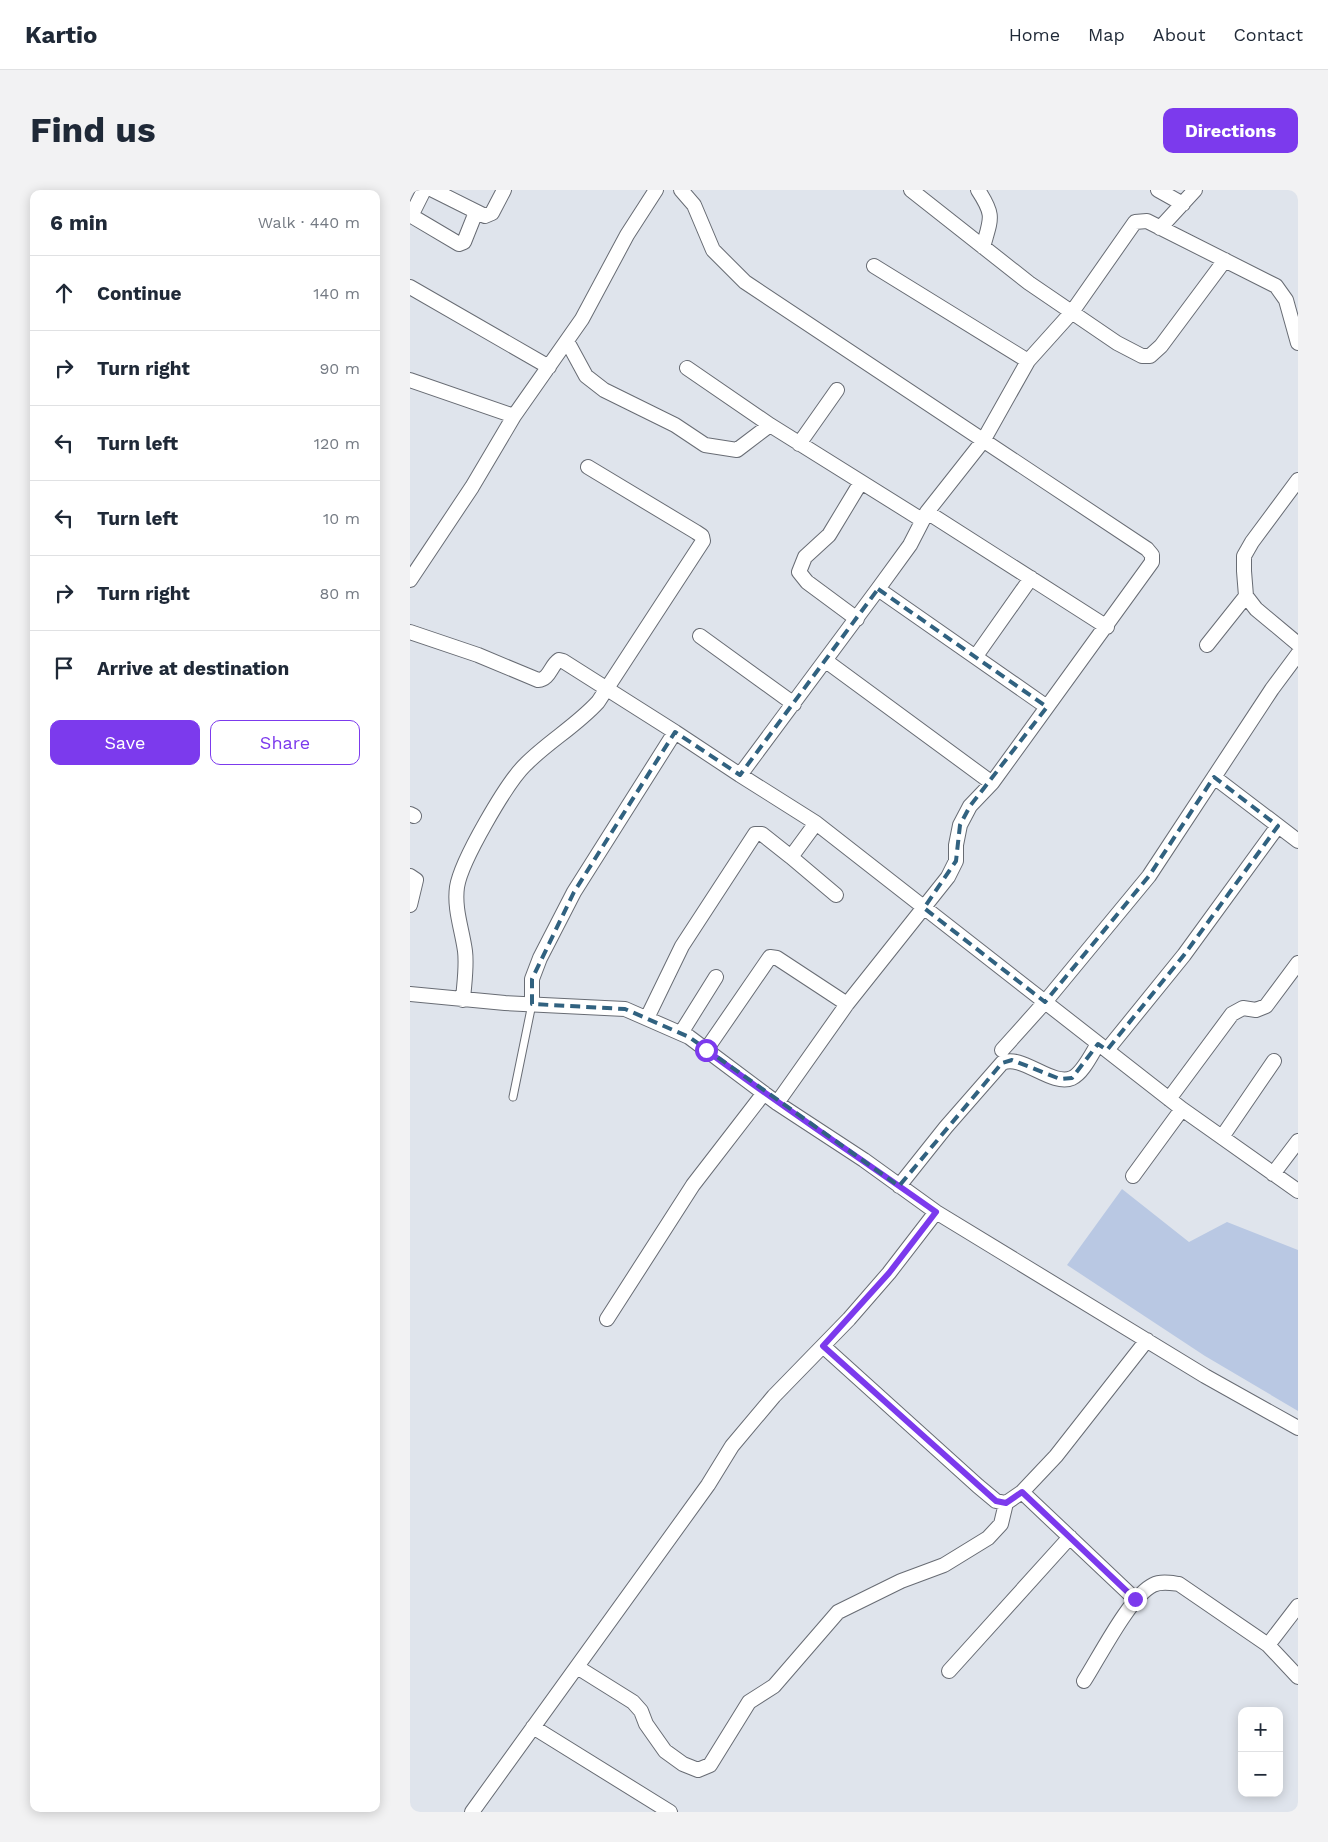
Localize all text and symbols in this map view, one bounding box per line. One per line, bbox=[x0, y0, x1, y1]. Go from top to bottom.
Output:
text: Kartio bbox=[25, 21, 97, 49]
text: Home bbox=[1009, 24, 1060, 45]
text: Map bbox=[1088, 24, 1125, 45]
text: About bbox=[1153, 24, 1205, 45]
text: Contact bbox=[1233, 24, 1303, 45]
button: Directions bbox=[1163, 108, 1298, 153]
text: Find us bbox=[30, 109, 156, 151]
text: 6 min bbox=[50, 210, 108, 235]
text: Walk · 440 m bbox=[258, 213, 360, 232]
icon: ahead bbox=[50, 279, 78, 307]
text: Continue bbox=[97, 282, 181, 305]
text: 140 m bbox=[313, 284, 360, 303]
icon: right bbox=[50, 354, 78, 382]
text: Turn right bbox=[97, 357, 190, 380]
text: 90 m bbox=[319, 359, 360, 378]
icon: left bbox=[50, 429, 78, 457]
text: Turn left bbox=[97, 432, 178, 455]
text: 120 m bbox=[314, 434, 360, 453]
icon: left bbox=[50, 504, 78, 532]
text: Turn left bbox=[97, 507, 178, 530]
text: 10 m bbox=[323, 509, 360, 528]
icon: right bbox=[50, 579, 78, 607]
text: Turn right bbox=[97, 582, 190, 605]
text: 80 m bbox=[319, 584, 360, 603]
icon: arrive bbox=[50, 654, 78, 682]
text: Arrive at destination bbox=[97, 657, 289, 680]
button: Save bbox=[50, 720, 200, 765]
button: Share bbox=[210, 720, 360, 765]
route start bbox=[695, 1039, 718, 1062]
route end bbox=[1124, 1588, 1147, 1611]
map controls bbox=[1238, 1707, 1283, 1797]
button: + bbox=[1238, 1707, 1283, 1752]
button: − bbox=[1238, 1752, 1283, 1797]

